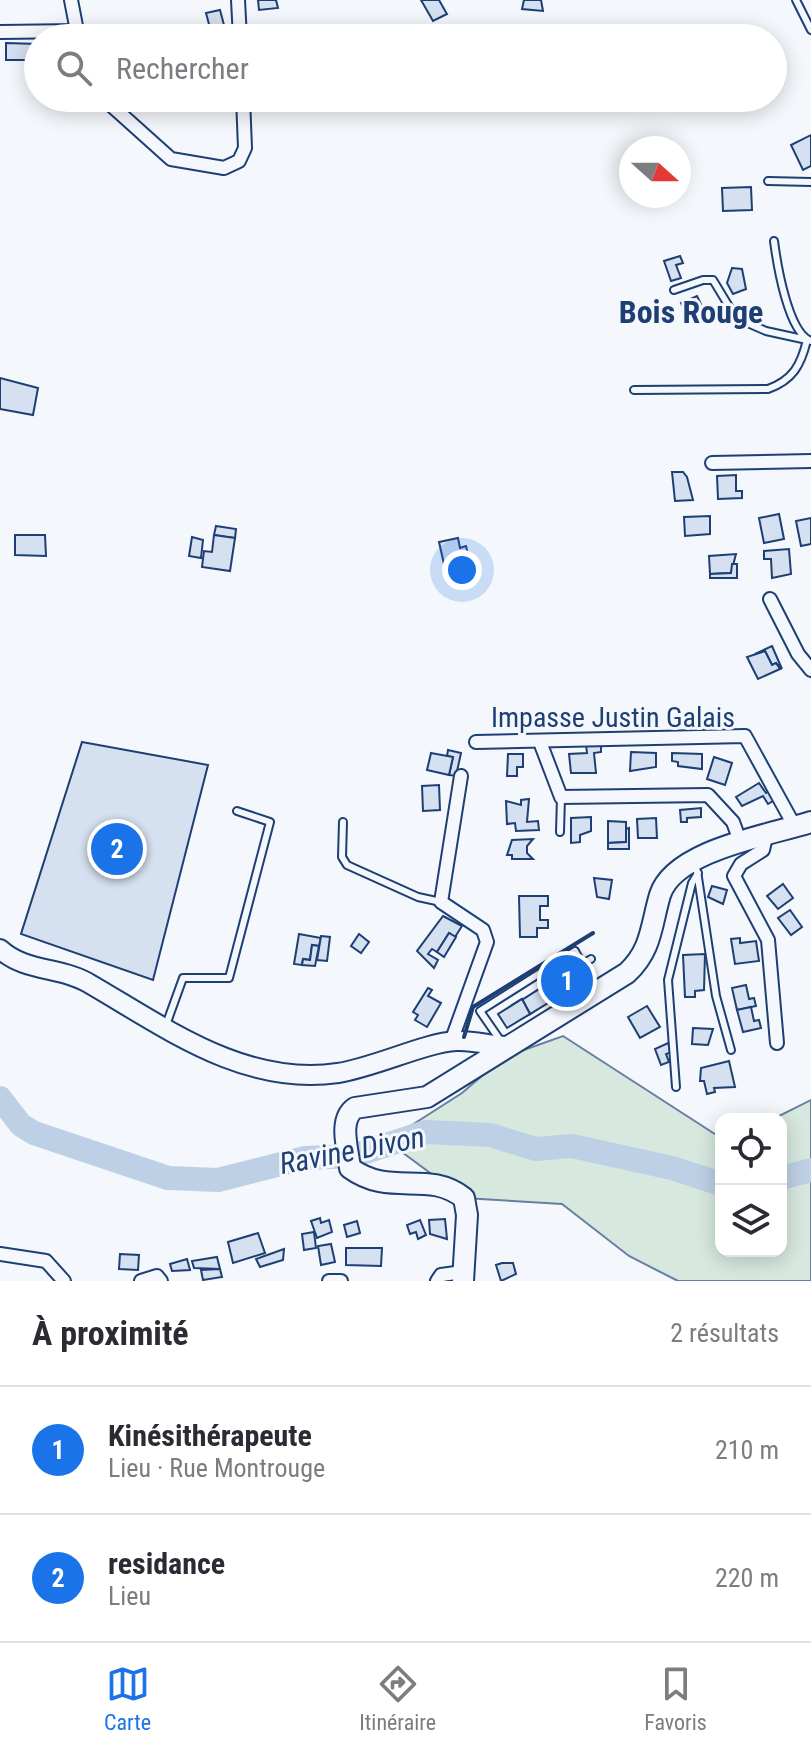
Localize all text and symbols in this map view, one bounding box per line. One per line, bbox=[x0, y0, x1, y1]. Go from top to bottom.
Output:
search box bbox=[24, 24, 787, 112]
icon: search bbox=[52, 46, 96, 90]
text: Rechercher bbox=[116, 51, 249, 86]
north arrow bbox=[619, 136, 691, 208]
district label: Bois Rouge bbox=[619, 293, 763, 331]
your location bbox=[442, 550, 482, 590]
street label: Impasse Justin Galais bbox=[491, 701, 735, 734]
pin: 2 bbox=[91, 819, 143, 879]
pin: 1 bbox=[541, 951, 593, 1011]
map controls bbox=[715, 1113, 787, 1257]
button: locate bbox=[715, 1113, 787, 1185]
water label: Ravine Divon bbox=[276, 1119, 428, 1181]
button: layers bbox=[715, 1185, 787, 1257]
text: À proximité bbox=[32, 1313, 189, 1353]
text: 2 résultats bbox=[670, 1318, 779, 1348]
text: Kinésithérapeute bbox=[108, 1418, 312, 1453]
text: 1 bbox=[51, 1435, 65, 1465]
text: 210 m bbox=[715, 1435, 779, 1465]
text: Lieu · Rue Montrouge bbox=[108, 1453, 325, 1483]
text: residance bbox=[108, 1546, 225, 1581]
text: 2 bbox=[51, 1563, 65, 1593]
text: 220 m bbox=[715, 1563, 779, 1593]
text: Lieu bbox=[108, 1581, 151, 1611]
tab: Carte bbox=[104, 1662, 151, 1735]
tab: Itinéraire bbox=[359, 1662, 436, 1735]
tab: Favoris bbox=[644, 1662, 707, 1735]

